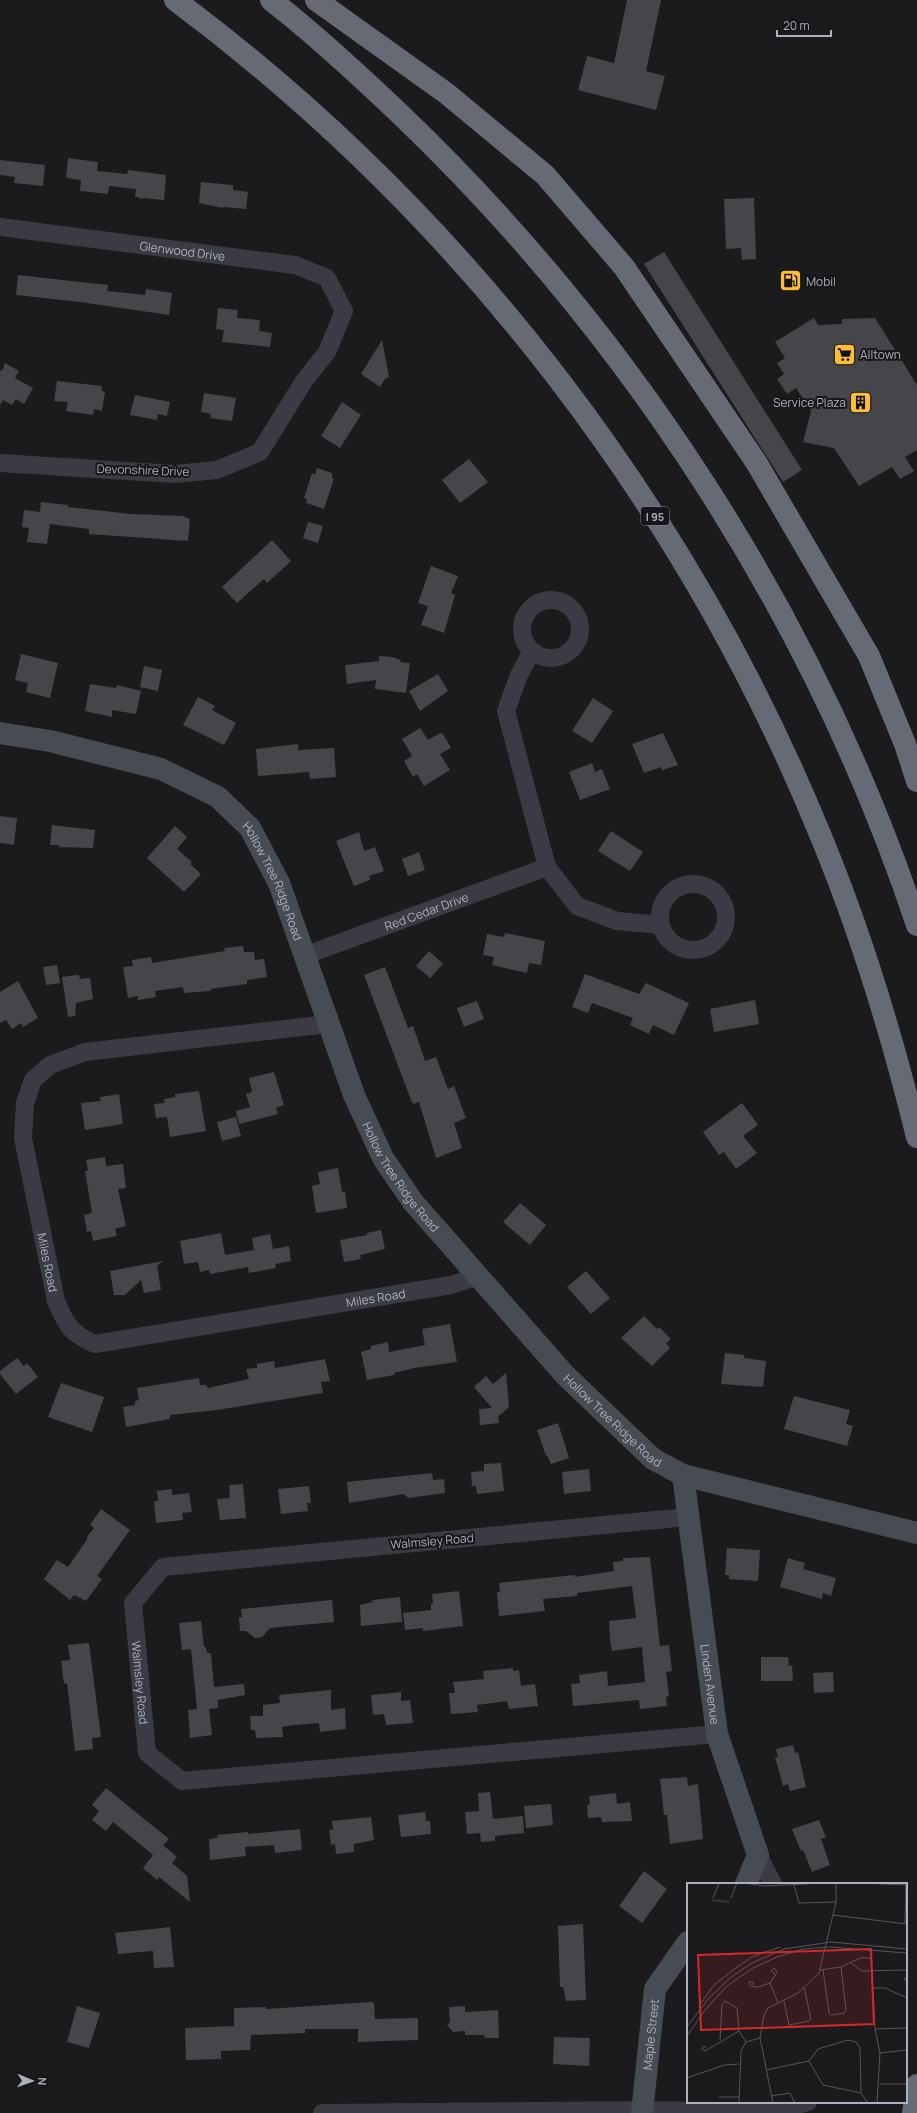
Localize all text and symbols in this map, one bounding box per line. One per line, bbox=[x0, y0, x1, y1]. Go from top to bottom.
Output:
scale bar bbox=[777, 12, 831, 38]
text: 20 m bbox=[783, 17, 810, 34]
street label: Glenwood Drive bbox=[139, 237, 226, 264]
fuel station icon: Mobil bbox=[777, 268, 803, 294]
place label: Mobil bbox=[806, 273, 836, 290]
supermarket icon: Alltown bbox=[831, 341, 857, 367]
place label: Alltown bbox=[860, 346, 901, 363]
building icon: Service Plaza bbox=[848, 389, 874, 415]
place label: Service Plaza bbox=[773, 394, 846, 411]
street label: Devonshire Drive bbox=[96, 460, 190, 480]
road number: I 95 bbox=[641, 507, 669, 525]
street label: Hollow Tree Ridge Road bbox=[239, 817, 307, 943]
street label: Red Cedar Drive bbox=[382, 888, 471, 934]
street label: Hollow Tree Ridge Road bbox=[359, 1119, 444, 1235]
street label: Miles Road bbox=[34, 1231, 62, 1294]
street label: Miles Road bbox=[345, 1284, 407, 1311]
street label: Hollow Tree Ridge Road bbox=[560, 1370, 665, 1471]
street label: Walmsley Road bbox=[390, 1529, 474, 1553]
street label: Walmsley Road bbox=[128, 1640, 153, 1725]
street label: Linden Avenue bbox=[697, 1643, 724, 1725]
inset map bbox=[687, 1883, 907, 2103]
street label: Maple Street bbox=[638, 1998, 662, 2071]
north arrow bbox=[12, 2061, 52, 2101]
text: N bbox=[35, 2077, 50, 2086]

